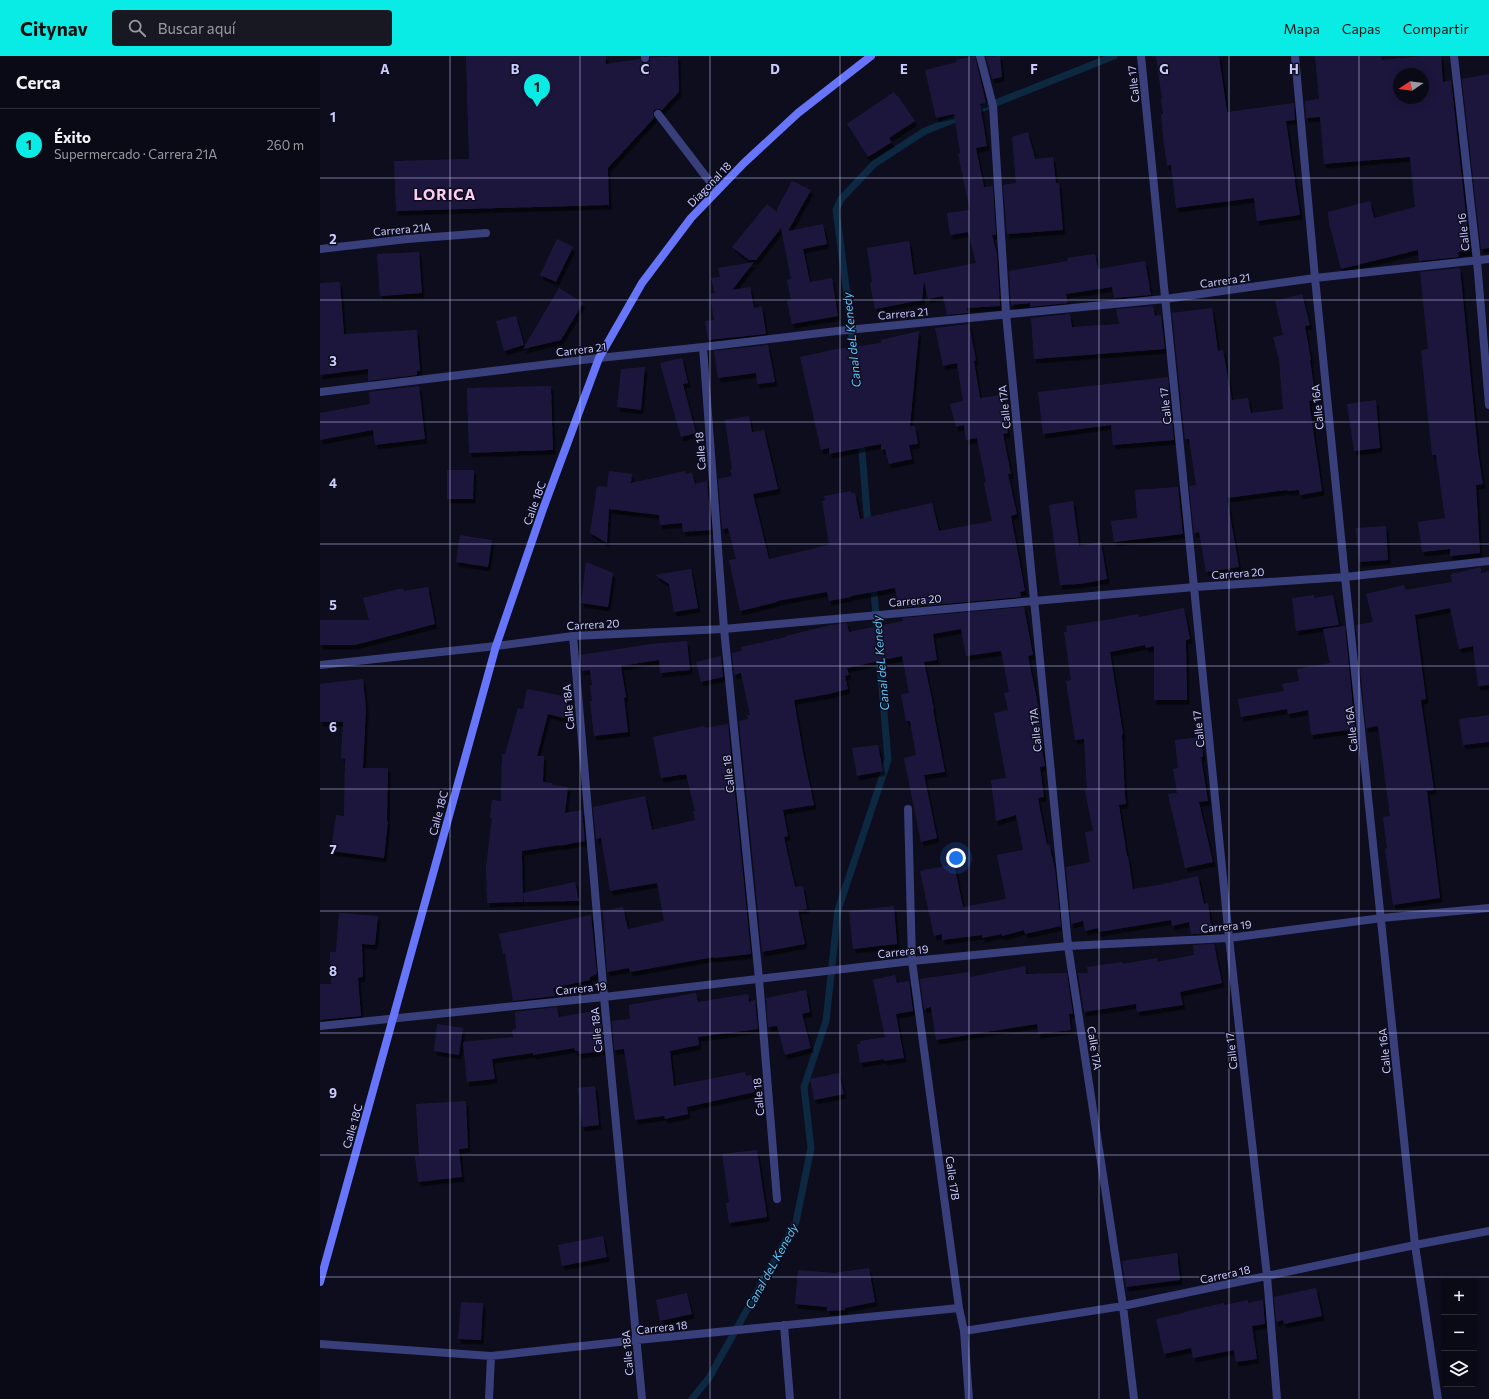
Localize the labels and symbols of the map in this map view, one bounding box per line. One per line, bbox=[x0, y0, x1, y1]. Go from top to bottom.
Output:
text: A bbox=[380, 61, 390, 77]
text: B bbox=[511, 61, 520, 77]
text: C bbox=[641, 61, 650, 77]
text: D bbox=[770, 61, 780, 77]
text: E bbox=[900, 61, 908, 77]
text: F bbox=[1030, 61, 1038, 77]
text: G bbox=[1159, 61, 1169, 77]
text: H bbox=[1289, 61, 1299, 77]
street label: Calle 17 bbox=[1125, 65, 1141, 103]
north arrow bbox=[1393, 68, 1429, 104]
pin: 1 bbox=[524, 74, 550, 107]
text: 1 bbox=[330, 109, 336, 125]
street label: Diagonal 18 bbox=[684, 159, 734, 209]
district label: LORICA bbox=[414, 185, 476, 203]
street label: Calle 16 bbox=[1455, 212, 1471, 252]
street label: Carrera 21A bbox=[372, 220, 432, 238]
text: 2 bbox=[329, 231, 337, 247]
street label: Carrera 21 bbox=[1199, 270, 1251, 290]
water label: Canal deL Kenedy bbox=[839, 291, 863, 388]
street label: Carrera 21 bbox=[877, 304, 929, 322]
street label: Carrera 21 bbox=[555, 339, 607, 359]
text: 3 bbox=[329, 353, 337, 369]
street label: Calle 16A bbox=[1308, 383, 1326, 430]
street label: Calle 17A bbox=[995, 384, 1013, 430]
street label: Calle 17 bbox=[1157, 387, 1173, 425]
street label: Calle 18 bbox=[692, 431, 708, 470]
text: 4 bbox=[329, 475, 337, 491]
street label: Calle 18C bbox=[520, 479, 548, 527]
street label: Carrera 20 bbox=[1211, 565, 1265, 581]
street label: Carrera 20 bbox=[888, 591, 942, 609]
text: 5 bbox=[329, 597, 337, 613]
water label: Canal deL Kenedy bbox=[869, 614, 891, 711]
street label: Carrera 20 bbox=[566, 616, 620, 632]
street label: Calle 18A bbox=[560, 683, 576, 730]
street label: Calle 16A bbox=[1342, 705, 1360, 752]
street label: Calle 17A bbox=[1026, 707, 1044, 753]
street label: Calle 17 bbox=[1190, 710, 1206, 748]
text: 6 bbox=[329, 719, 337, 735]
street label: Calle 18 bbox=[720, 754, 736, 794]
street label: Calle 18C bbox=[426, 789, 450, 837]
text: 7 bbox=[329, 841, 337, 857]
your location bbox=[946, 848, 966, 868]
street label: Carrera 19 bbox=[1200, 917, 1252, 935]
street label: Carrera 19 bbox=[877, 942, 929, 960]
text: 8 bbox=[329, 963, 337, 979]
street label: Carrera 19 bbox=[555, 979, 607, 997]
street label: Calle 18A bbox=[588, 1006, 604, 1053]
street label: Calle 17A bbox=[1085, 1025, 1105, 1071]
street label: Calle 16A bbox=[1375, 1027, 1393, 1074]
street label: Calle 17 bbox=[1223, 1032, 1239, 1070]
street label: Calle 18 bbox=[750, 1077, 766, 1117]
text: 9 bbox=[329, 1085, 337, 1101]
street label: Calle 18C bbox=[339, 1102, 365, 1150]
street label: Calle 17B bbox=[943, 1155, 963, 1201]
water label: Canal deL Kenedy bbox=[742, 1220, 801, 1311]
street label: Carrera 18 bbox=[1199, 1262, 1252, 1286]
street label: Carrera 18 bbox=[636, 1318, 688, 1336]
street label: Calle 18A bbox=[619, 1329, 635, 1376]

